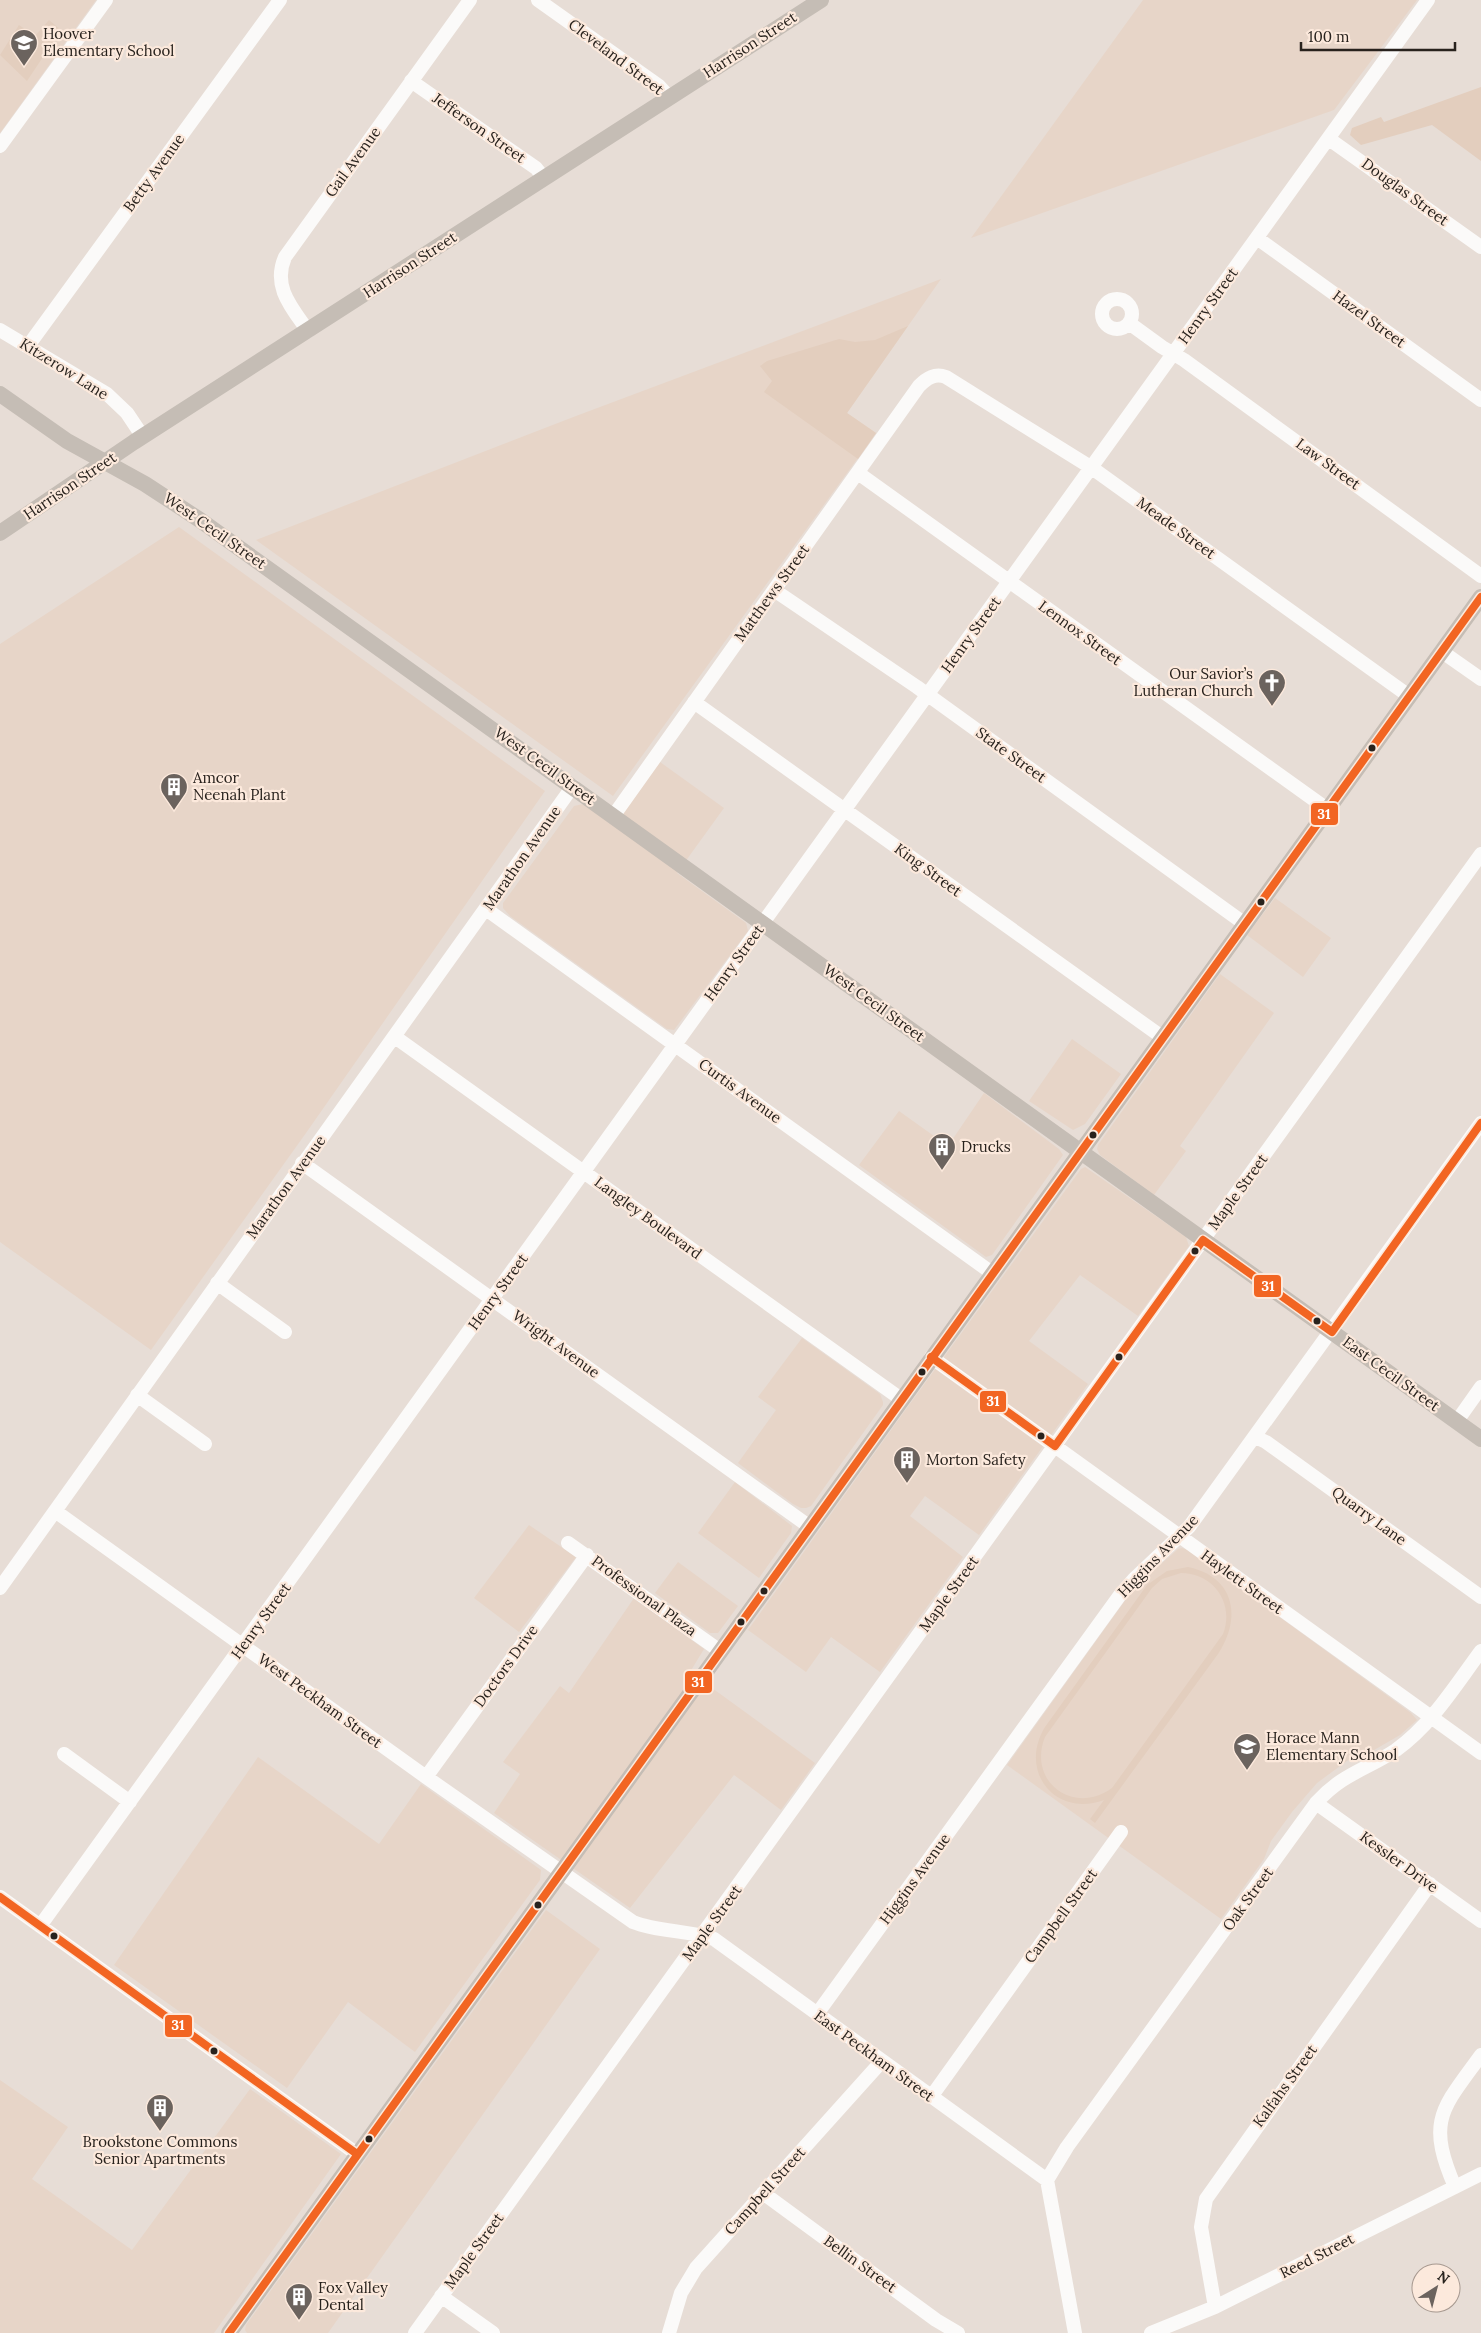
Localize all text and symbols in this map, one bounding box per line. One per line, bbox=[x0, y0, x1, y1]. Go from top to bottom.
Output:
street label: Harrison Street bbox=[699, 7, 800, 82]
street label: Cleveland Street bbox=[565, 15, 668, 99]
scale bar bbox=[1301, 20, 1455, 52]
place label: Hoover Elementary School bbox=[43, 24, 174, 60]
text: 100 m bbox=[1308, 27, 1349, 46]
school or university icon: Hoover Elementary School bbox=[9, 28, 39, 67]
street label: Jefferson Street bbox=[428, 88, 530, 167]
street label: Gail Avenue bbox=[321, 123, 384, 201]
street label: Betty Avenue bbox=[119, 130, 188, 215]
street label: Douglas Street bbox=[1358, 154, 1453, 230]
street label: Harrison Street bbox=[359, 227, 460, 302]
street label: Henry Street bbox=[1174, 264, 1242, 348]
street label: Hazel Street bbox=[1329, 286, 1410, 352]
street label: Kitzerow Lane bbox=[16, 334, 112, 403]
street label: Law Street bbox=[1292, 434, 1364, 493]
street label: Harrison Street bbox=[20, 447, 120, 524]
street label: West Cecil Street bbox=[161, 488, 270, 573]
street label: Meade Street bbox=[1133, 493, 1220, 563]
street label: Matthews Street bbox=[730, 540, 813, 645]
street label: Henry Street bbox=[937, 593, 1005, 677]
street label: Lennox Street bbox=[1035, 596, 1126, 669]
place label: Our Savior’s Lutheran Church bbox=[1133, 664, 1253, 700]
church icon: Our Savior’s Lutheran Church bbox=[1257, 668, 1287, 707]
street label: West Cecil Street bbox=[491, 723, 600, 809]
street label: State Street bbox=[972, 723, 1050, 787]
unlabelled marker bbox=[1367, 743, 1377, 753]
place label: Amcor Neenah Plant bbox=[192, 768, 286, 804]
building icon: Amcor Neenah Plant bbox=[159, 772, 189, 811]
street label: Marathon Avenue bbox=[479, 802, 565, 914]
line badge: 31 bbox=[1310, 802, 1339, 826]
text: 31 bbox=[1317, 805, 1331, 823]
street label: King Street bbox=[891, 839, 966, 900]
unlabelled marker bbox=[1256, 897, 1266, 907]
street label: Henry Street bbox=[700, 921, 768, 1005]
street label: West Cecil Street bbox=[820, 960, 929, 1046]
street label: Curtis Avenue bbox=[695, 1054, 785, 1127]
unlabelled marker bbox=[1088, 1130, 1098, 1140]
street label: Marathon Avenue bbox=[242, 1131, 329, 1242]
building icon: Drucks bbox=[927, 1132, 957, 1171]
place label: Drucks bbox=[961, 1137, 1011, 1156]
street label: Maple Street bbox=[1204, 1150, 1272, 1233]
street label: Langley Boulevard bbox=[591, 1172, 706, 1263]
unlabelled marker bbox=[1190, 1246, 1200, 1256]
street label: Henry Street bbox=[464, 1250, 532, 1334]
line badge: 31 bbox=[1253, 1274, 1282, 1298]
text: 31 bbox=[1261, 1277, 1275, 1295]
street label: Wright Avenue bbox=[509, 1306, 604, 1382]
unlabelled marker bbox=[1312, 1316, 1322, 1326]
street label: East Cecil Street bbox=[1339, 1332, 1444, 1415]
unlabelled marker bbox=[1114, 1352, 1124, 1362]
unlabelled marker bbox=[917, 1367, 927, 1377]
line badge: 31 bbox=[979, 1390, 1007, 1413]
text: 31 bbox=[986, 1392, 1000, 1410]
unlabelled marker bbox=[1036, 1431, 1046, 1441]
building icon: Morton Safety bbox=[892, 1445, 922, 1484]
place label: Morton Safety bbox=[926, 1450, 1026, 1469]
street label: Quarry Lane bbox=[1328, 1482, 1410, 1549]
street label: Higgins Avenue bbox=[1113, 1510, 1202, 1601]
street label: Haylett Street bbox=[1197, 1545, 1287, 1618]
street label: Professional Plaza bbox=[588, 1551, 701, 1640]
street label: Maple Street bbox=[915, 1552, 983, 1635]
street label: Henry Street bbox=[227, 1579, 295, 1663]
unlabelled marker bbox=[759, 1586, 769, 1596]
unlabelled marker bbox=[736, 1617, 746, 1627]
street label: Doctors Drive bbox=[469, 1621, 542, 1711]
street label: West Peckham Street bbox=[255, 1649, 386, 1752]
line badge: 31 bbox=[684, 1670, 713, 1694]
text: 31 bbox=[691, 1673, 705, 1691]
place label: Horace Mann Elementary School bbox=[1266, 1728, 1397, 1764]
school or university icon: Horace Mann Elementary School bbox=[1232, 1732, 1262, 1771]
street label: Kessler Drive bbox=[1356, 1827, 1442, 1896]
street label: Higgins Avenue bbox=[875, 1829, 954, 1928]
street label: Oak Street bbox=[1218, 1863, 1277, 1934]
street label: Campbell Street bbox=[1020, 1865, 1101, 1967]
street label: Maple Street bbox=[678, 1881, 746, 1964]
unlabelled marker bbox=[533, 1900, 543, 1910]
unlabelled marker bbox=[49, 1931, 59, 1941]
street label: East Peckham Street bbox=[811, 2006, 938, 2106]
line badge: 31 bbox=[164, 2014, 193, 2038]
text: 31 bbox=[171, 2016, 185, 2034]
street label: Kalfahs Street bbox=[1248, 2041, 1321, 2131]
unlabelled marker bbox=[209, 2046, 219, 2056]
building icon: Brookstone Commons Senior Apartments bbox=[145, 2093, 175, 2132]
place label: Brookstone Commons Senior Apartments bbox=[83, 2132, 237, 2168]
unlabelled marker bbox=[364, 2134, 374, 2144]
street label: Campbell Street bbox=[720, 2143, 809, 2239]
street label: Maple Street bbox=[440, 2209, 508, 2292]
street label: Reed Street bbox=[1276, 2229, 1357, 2282]
street label: Bellin Street bbox=[820, 2231, 901, 2296]
north arrow bbox=[1411, 2263, 1461, 2313]
text: N bbox=[1434, 2267, 1453, 2288]
place label: Fox Valley Dental bbox=[318, 2278, 388, 2314]
building icon: Fox Valley Dental bbox=[284, 2282, 314, 2321]

